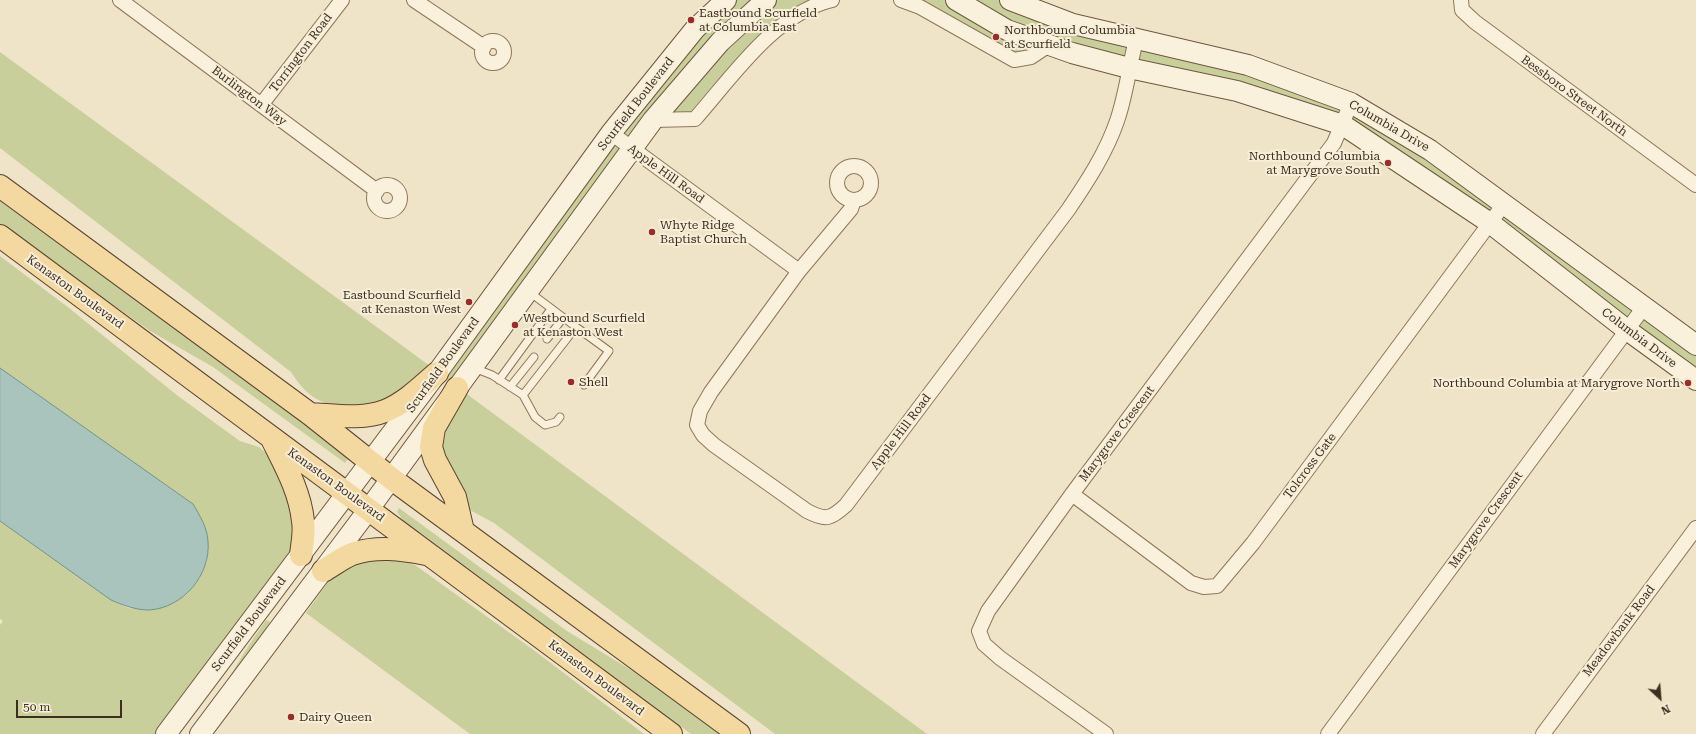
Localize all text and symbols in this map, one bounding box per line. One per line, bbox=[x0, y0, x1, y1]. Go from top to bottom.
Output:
place label: Eastbound Scurfield at Columbia East bbox=[699, 6, 817, 34]
street label: Torrington Road bbox=[267, 11, 335, 95]
marker: Eastbound Scurfield at Columbia East bbox=[686, 15, 696, 25]
place label: Northbound Columbia at Scurfield bbox=[1004, 23, 1135, 51]
marker: Northbound Columbia at Scurfield bbox=[991, 32, 1001, 42]
street label: Bessboro Street North bbox=[1518, 53, 1630, 139]
street label: Scurfield Boulevard bbox=[595, 54, 677, 154]
street label: Burlington Way bbox=[209, 63, 289, 129]
street label: Columbia Drive bbox=[1346, 97, 1432, 155]
street label: Apple Hill Road bbox=[625, 141, 707, 207]
place label: Northbound Columbia at Marygrove South bbox=[1249, 149, 1380, 177]
marker: Northbound Columbia at Marygrove South bbox=[1383, 158, 1393, 168]
place label: Whyte Ridge Baptist Church bbox=[660, 218, 747, 246]
marker: Whyte Ridge Baptist Church bbox=[647, 227, 657, 237]
street label: Kenaston Boulevard bbox=[24, 252, 126, 332]
place label: Eastbound Scurfield at Kenaston West bbox=[343, 288, 461, 316]
marker: Eastbound Scurfield at Kenaston West bbox=[464, 297, 474, 307]
street label: Columbia Drive bbox=[1599, 305, 1679, 371]
place label: Westbound Scurfield at Kenaston West bbox=[523, 311, 645, 339]
street label: Scurfield Boulevard bbox=[403, 314, 483, 416]
marker: Westbound Scurfield at Kenaston West bbox=[510, 320, 520, 330]
place label: Shell bbox=[579, 375, 608, 389]
place label: Northbound Columbia at Marygrove North bbox=[1433, 376, 1680, 390]
marker: Shell bbox=[566, 377, 576, 387]
marker: Northbound Columbia at Marygrove North bbox=[1683, 378, 1693, 388]
street label: Marygrove Crescent bbox=[1076, 383, 1158, 485]
street label: Apple Hill Road bbox=[868, 391, 934, 473]
street label: Tolcross Gate bbox=[1281, 430, 1339, 502]
street label: Kenaston Boulevard bbox=[285, 445, 387, 525]
street label: Marygrove Crescent bbox=[1446, 469, 1526, 571]
street label: Scurfield Boulevard bbox=[209, 574, 289, 674]
street label: Meadowbank Road bbox=[1580, 582, 1658, 680]
street label: Kenaston Boulevard bbox=[545, 637, 647, 719]
north arrow bbox=[1640, 678, 1680, 718]
scale bar bbox=[18, 692, 124, 718]
text: 50 m bbox=[23, 700, 50, 714]
text: N bbox=[1659, 702, 1672, 717]
place label: Dairy Queen bbox=[299, 710, 372, 724]
marker: Dairy Queen bbox=[286, 712, 296, 722]

